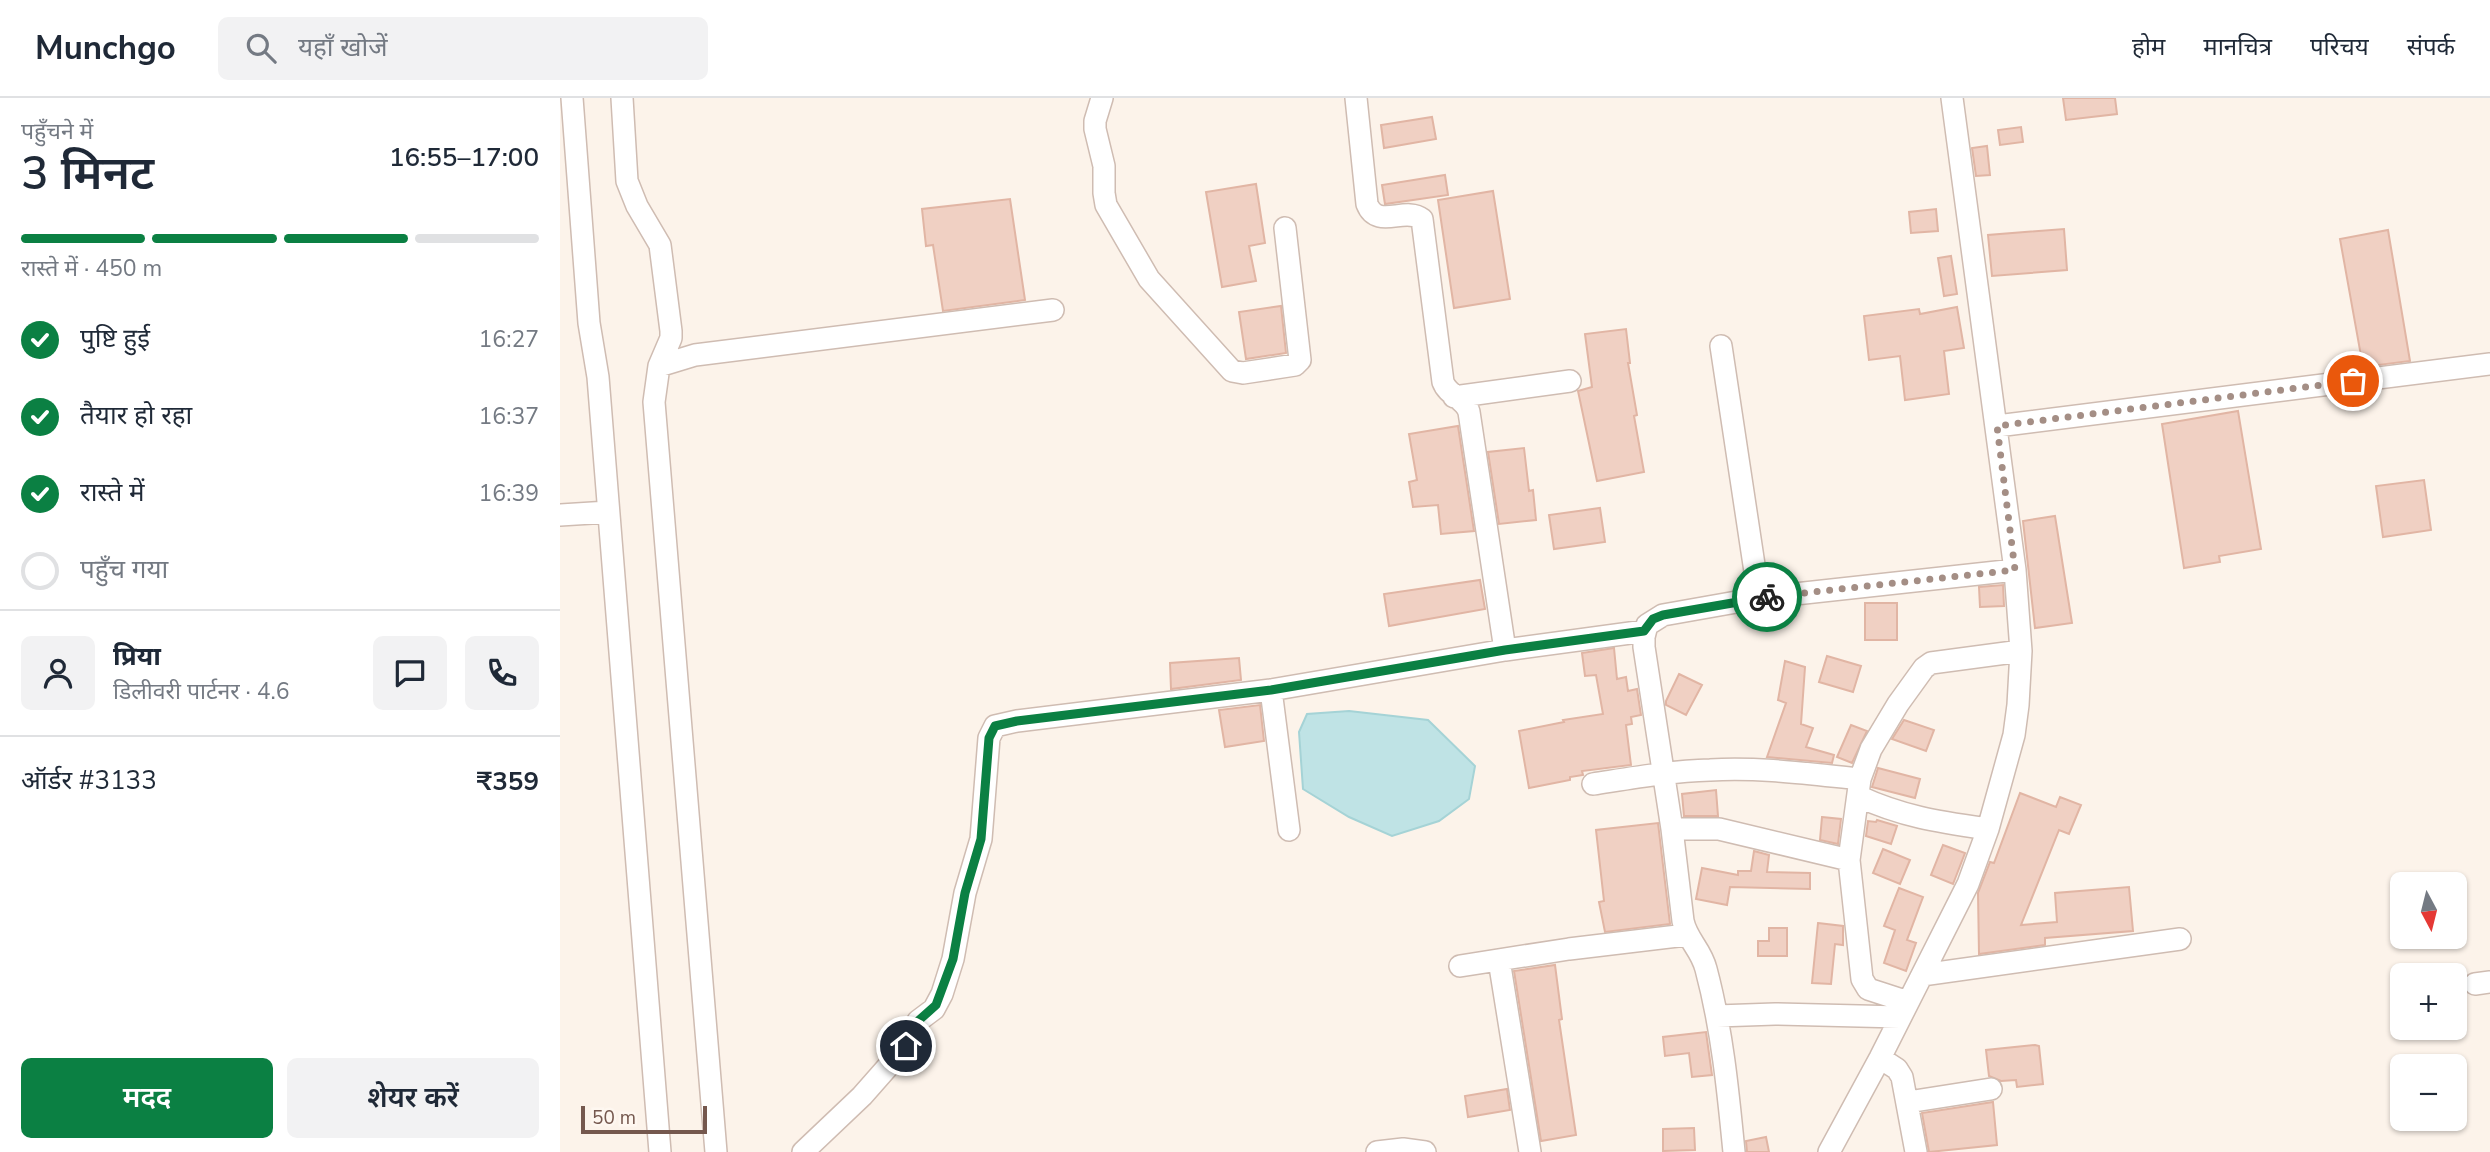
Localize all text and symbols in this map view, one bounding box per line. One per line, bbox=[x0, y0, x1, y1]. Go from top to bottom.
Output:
search box bbox=[218, 17, 708, 80]
text: Munchgo bbox=[35, 26, 176, 71]
icon: search bbox=[242, 29, 280, 67]
text: यहाँ खोजें bbox=[298, 30, 388, 65]
text: होम bbox=[2132, 31, 2165, 63]
text: मानचित्र bbox=[2203, 31, 2272, 63]
text: परिचय bbox=[2310, 31, 2369, 63]
text: संपर्क bbox=[2407, 31, 2455, 63]
text: पहुँचने में bbox=[21, 116, 93, 147]
text: 16:55–17:00 bbox=[389, 140, 539, 175]
text: 3 मिनट bbox=[21, 142, 154, 205]
text: रास्ते में · 450 m bbox=[21, 253, 162, 284]
icon: check bbox=[21, 321, 59, 359]
text: पुष्टि हुई bbox=[80, 321, 150, 356]
text: 16:27 bbox=[479, 324, 539, 355]
pin bbox=[2323, 351, 2383, 411]
icon: bag bbox=[2334, 362, 2372, 400]
icon: check bbox=[21, 398, 59, 436]
text: तैयार हो रहा bbox=[80, 398, 192, 433]
text: 16:37 bbox=[479, 401, 539, 432]
icon: check bbox=[21, 475, 59, 513]
text: रास्ते में bbox=[80, 475, 145, 510]
text: 16:39 bbox=[479, 478, 539, 509]
text: पहुँच गया bbox=[80, 552, 168, 587]
courier bbox=[1732, 562, 1802, 632]
icon: bike bbox=[1748, 578, 1786, 616]
button: person bbox=[21, 636, 95, 710]
button: chat bbox=[373, 636, 447, 710]
button: phone bbox=[465, 636, 539, 710]
text: प्रिया bbox=[113, 639, 161, 674]
text: डिलीवरी पार्टनर · 4.6 bbox=[113, 676, 290, 707]
text: ऑर्डर #3133 bbox=[21, 763, 157, 798]
text: ₹359 bbox=[477, 764, 539, 799]
north arrow bbox=[2390, 872, 2468, 948]
map controls bbox=[2390, 872, 2467, 1131]
button: + bbox=[2390, 963, 2467, 1040]
pin bbox=[876, 1016, 936, 1076]
icon: home bbox=[887, 1027, 925, 1065]
button: − bbox=[2390, 1054, 2467, 1131]
button: मदद bbox=[21, 1058, 273, 1138]
button: शेयर करें bbox=[287, 1058, 539, 1138]
scale bar bbox=[581, 1103, 707, 1135]
text: 50 m bbox=[592, 1105, 636, 1131]

